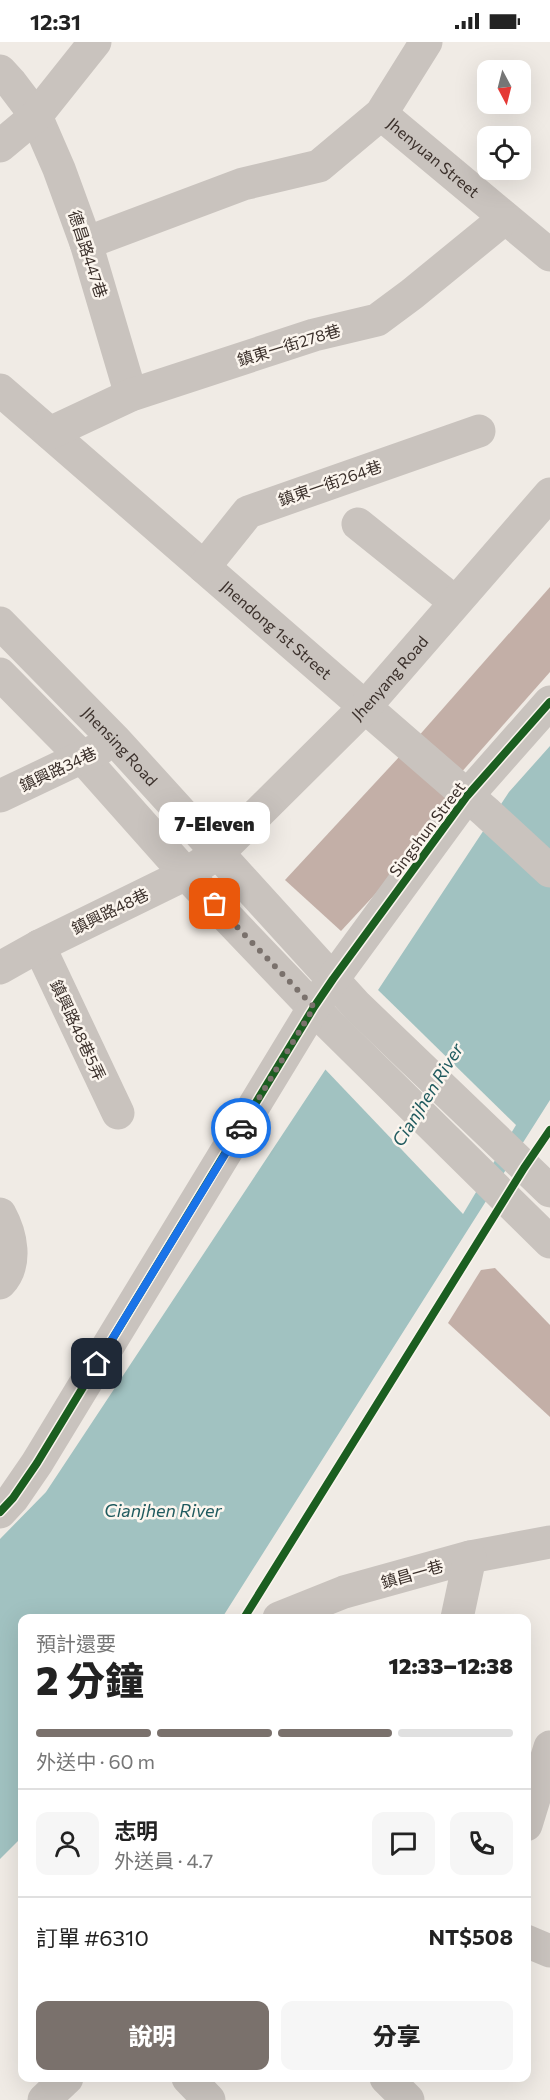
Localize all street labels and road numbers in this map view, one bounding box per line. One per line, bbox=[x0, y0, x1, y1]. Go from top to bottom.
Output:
street label: Jhenyuan Street bbox=[384, 113, 484, 201]
street label: 德昌路447巷 bbox=[65, 207, 112, 300]
street label: 鎮東一街278巷 bbox=[235, 320, 343, 369]
street label: 鎮東一街264巷 bbox=[276, 456, 384, 509]
street label: Jhendong 1st Street bbox=[218, 576, 336, 683]
street label: Jhenyang Road bbox=[347, 632, 432, 724]
street label: Jhensing Road bbox=[79, 703, 162, 789]
street label: 鎮興路34巷 bbox=[16, 742, 99, 795]
street label: Singshun Street bbox=[385, 777, 469, 880]
street label: 鎮興路48巷 bbox=[68, 884, 151, 937]
street label: 鎮興路48巷5弄 bbox=[47, 977, 110, 1083]
street label: 鎮昌一巷 bbox=[378, 1556, 445, 1591]

